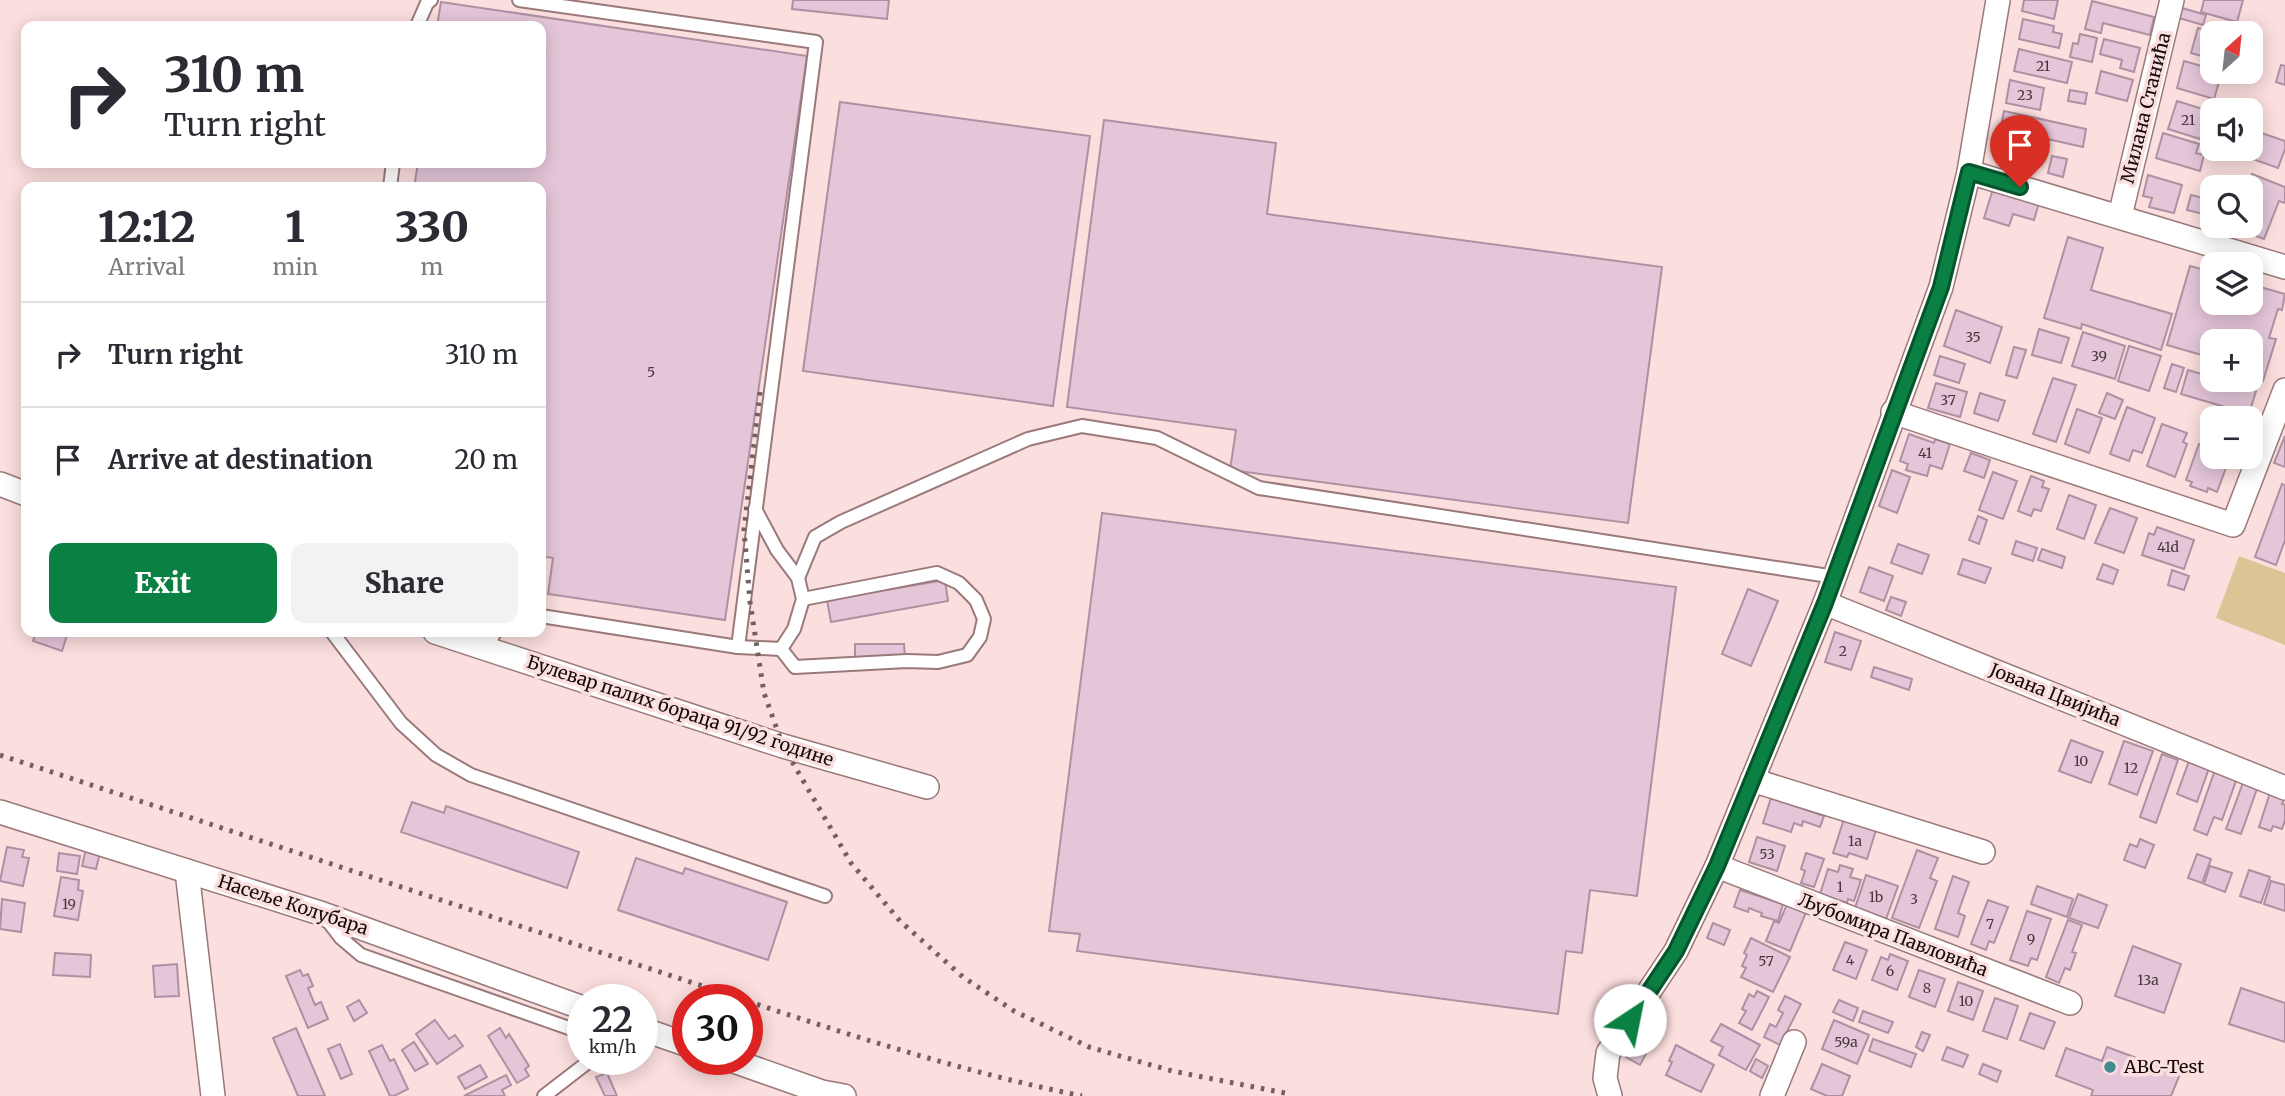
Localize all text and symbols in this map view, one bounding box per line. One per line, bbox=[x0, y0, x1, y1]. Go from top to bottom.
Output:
north arrow bbox=[2200, 21, 2263, 84]
map controls bbox=[2200, 21, 2263, 469]
street label: Милана Станића bbox=[2116, 30, 2175, 186]
text: 310 m bbox=[164, 44, 304, 105]
icon: right bbox=[49, 49, 140, 140]
house number: 21 bbox=[2036, 57, 2050, 75]
house number: 23 bbox=[2017, 86, 2033, 104]
button: sound bbox=[2200, 98, 2263, 161]
text: Turn right bbox=[164, 105, 326, 145]
house number: 21 bbox=[2181, 111, 2195, 129]
pin bbox=[1990, 115, 2050, 187]
icon: arrive bbox=[2001, 126, 2039, 164]
button: search bbox=[2200, 175, 2263, 238]
text: 12:12 bbox=[98, 201, 195, 253]
text: 1 bbox=[285, 201, 305, 253]
text: 330 bbox=[395, 201, 469, 253]
text: Arrival bbox=[108, 252, 185, 281]
text: min bbox=[272, 252, 318, 281]
text: m bbox=[421, 252, 443, 281]
button: layers bbox=[2200, 252, 2263, 315]
house number: 35 bbox=[1965, 328, 1981, 346]
button: + bbox=[2200, 329, 2263, 392]
icon: right bbox=[49, 336, 87, 374]
text: Turn right bbox=[108, 338, 243, 371]
text: 310 m bbox=[445, 338, 518, 371]
house number: 39 bbox=[2091, 347, 2107, 365]
house number: 5 bbox=[647, 363, 655, 381]
house number: 37 bbox=[1940, 391, 1956, 409]
button: − bbox=[2200, 406, 2263, 469]
icon: arrive bbox=[49, 441, 87, 479]
text: Arrive at destination bbox=[108, 443, 373, 476]
text: 20 m bbox=[454, 443, 518, 476]
house number: 41 bbox=[1918, 444, 1932, 462]
house number: 41d bbox=[2157, 538, 2180, 556]
button: Exit bbox=[49, 543, 277, 623]
button: Share bbox=[291, 543, 518, 623]
house number: 2 bbox=[1839, 642, 1847, 660]
street label: Булевар палих бораца 91/92 године bbox=[524, 650, 836, 771]
street label: Јована Цвијића bbox=[1985, 657, 2124, 731]
house number: 10 bbox=[2074, 752, 2088, 770]
house number: 12 bbox=[2124, 759, 2138, 777]
house number: 1a bbox=[1848, 832, 1862, 850]
house number: 53 bbox=[1759, 845, 1775, 863]
street label: Насеље Колубара bbox=[215, 869, 372, 940]
house number: 1 bbox=[1837, 878, 1843, 896]
street label: Љубомира Павловића bbox=[1795, 888, 1992, 981]
house number: 1b bbox=[1869, 888, 1883, 906]
house number: 3 bbox=[1910, 890, 1918, 908]
house number: 19 bbox=[62, 895, 76, 913]
house number: 7 bbox=[1986, 915, 1994, 933]
house number: 9 bbox=[2027, 930, 2035, 948]
house number: 4 bbox=[1846, 951, 1855, 969]
house number: 57 bbox=[1758, 952, 1774, 970]
house number: 6 bbox=[1886, 962, 1894, 980]
house number: 13a bbox=[2137, 971, 2159, 989]
house number: 8 bbox=[1923, 979, 1931, 997]
position arrow bbox=[1593, 983, 1667, 1057]
speed limit sign: 30 bbox=[672, 984, 763, 1075]
house number: 10 bbox=[1959, 992, 1973, 1010]
text: 22 bbox=[592, 998, 633, 1042]
house number: 59a bbox=[1834, 1033, 1858, 1051]
text: km/h bbox=[589, 1035, 636, 1058]
place label: ABC-Test bbox=[2123, 1055, 2204, 1078]
marker: ABC-Test bbox=[2102, 1059, 2118, 1075]

